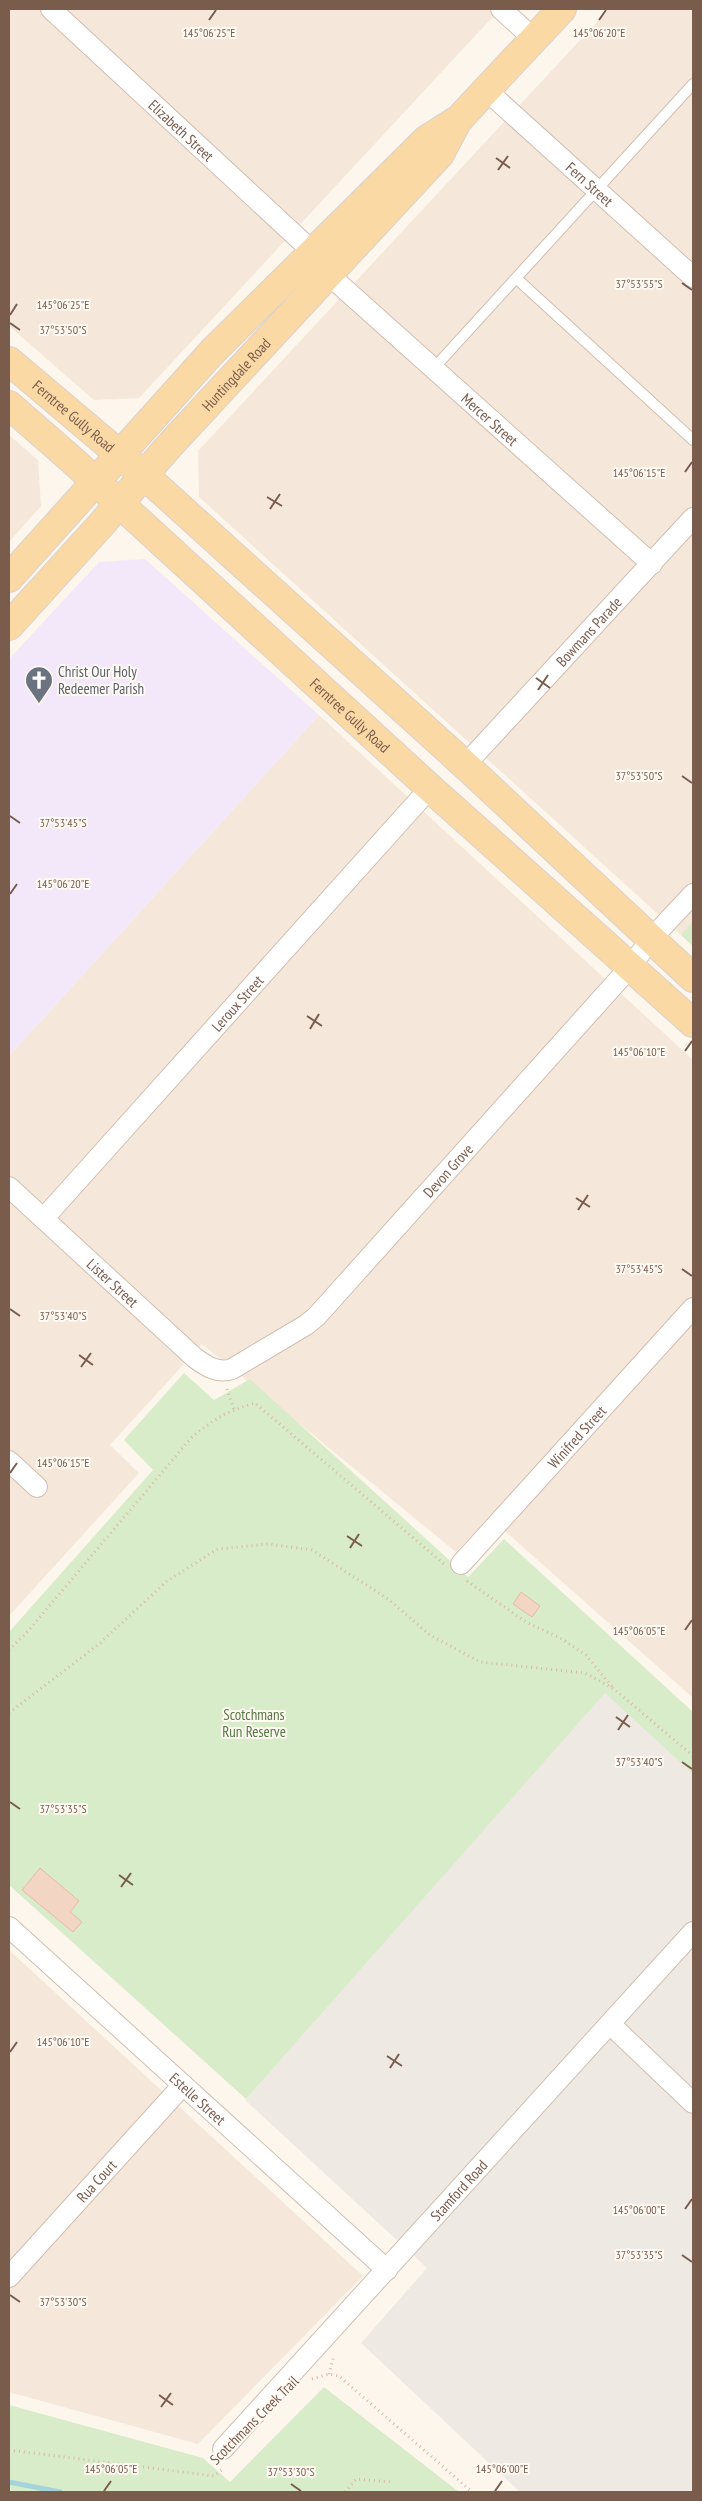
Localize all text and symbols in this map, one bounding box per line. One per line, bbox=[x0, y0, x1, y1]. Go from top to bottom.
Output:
text: 145°06'25"E bbox=[183, 25, 235, 40]
text: 145°06'20"E bbox=[573, 25, 625, 40]
street label: Elizabeth Street bbox=[145, 95, 218, 165]
street label: Fern Street bbox=[562, 158, 618, 210]
text: 37°53'55"S bbox=[615, 276, 663, 291]
text: 145°06'25"E bbox=[37, 297, 89, 312]
text: 37°53'50"S bbox=[39, 322, 87, 337]
street label: Huntingdale Road bbox=[197, 334, 274, 415]
street label: Ferntree Gully Road bbox=[29, 376, 119, 456]
street label: Mercer Street bbox=[458, 389, 522, 449]
text: 145°06'15"E bbox=[613, 465, 665, 480]
street label: Bowmans Parade bbox=[552, 592, 625, 670]
place label: Christ Our Holy Redeemer Parish bbox=[58, 662, 144, 698]
church icon: Christ Our Holy Redeemer Parish bbox=[24, 665, 54, 704]
street label: Ferntree Gully Road bbox=[306, 674, 394, 756]
text: 37°53'50"S bbox=[615, 768, 663, 783]
text: 37°53'45"S bbox=[39, 815, 87, 830]
text: 145°06'20"E bbox=[37, 876, 89, 891]
street label: Leroux Street bbox=[207, 971, 267, 1035]
text: 145°06'10"E bbox=[613, 1044, 665, 1059]
street label: Devon Grove bbox=[419, 1139, 477, 1201]
street label: Lister Street bbox=[83, 1254, 142, 1311]
text: 37°53'45"S bbox=[615, 1261, 663, 1276]
text: 37°53'40"S bbox=[39, 1308, 87, 1323]
street label: Winifred Street bbox=[543, 1401, 610, 1472]
text: 145°06'15"E bbox=[37, 1455, 89, 1470]
text: 145°06'05"E bbox=[613, 1623, 665, 1638]
park label: Scotchmans Run Reserve bbox=[222, 1705, 286, 1741]
text: 37°53'40"S bbox=[615, 1754, 663, 1769]
text: 37°53'35"S bbox=[39, 1801, 87, 1816]
text: 145°06'10"E bbox=[37, 2034, 89, 2049]
street label: Estelle Street bbox=[166, 2068, 230, 2129]
street label: Rua Court bbox=[72, 2155, 120, 2206]
street label: Stamford Road bbox=[426, 2156, 491, 2225]
text: 145°06'00"E bbox=[613, 2202, 665, 2217]
text: 37°53'35"S bbox=[615, 2247, 663, 2262]
text: 37°53'30"S bbox=[39, 2294, 87, 2309]
street label: Scotchmans Creek Trail bbox=[206, 2371, 303, 2468]
text: 145°06'05"E bbox=[85, 2461, 137, 2476]
text: 145°06'00"E bbox=[476, 2461, 528, 2476]
text: 37°53'30"S bbox=[267, 2464, 315, 2479]

